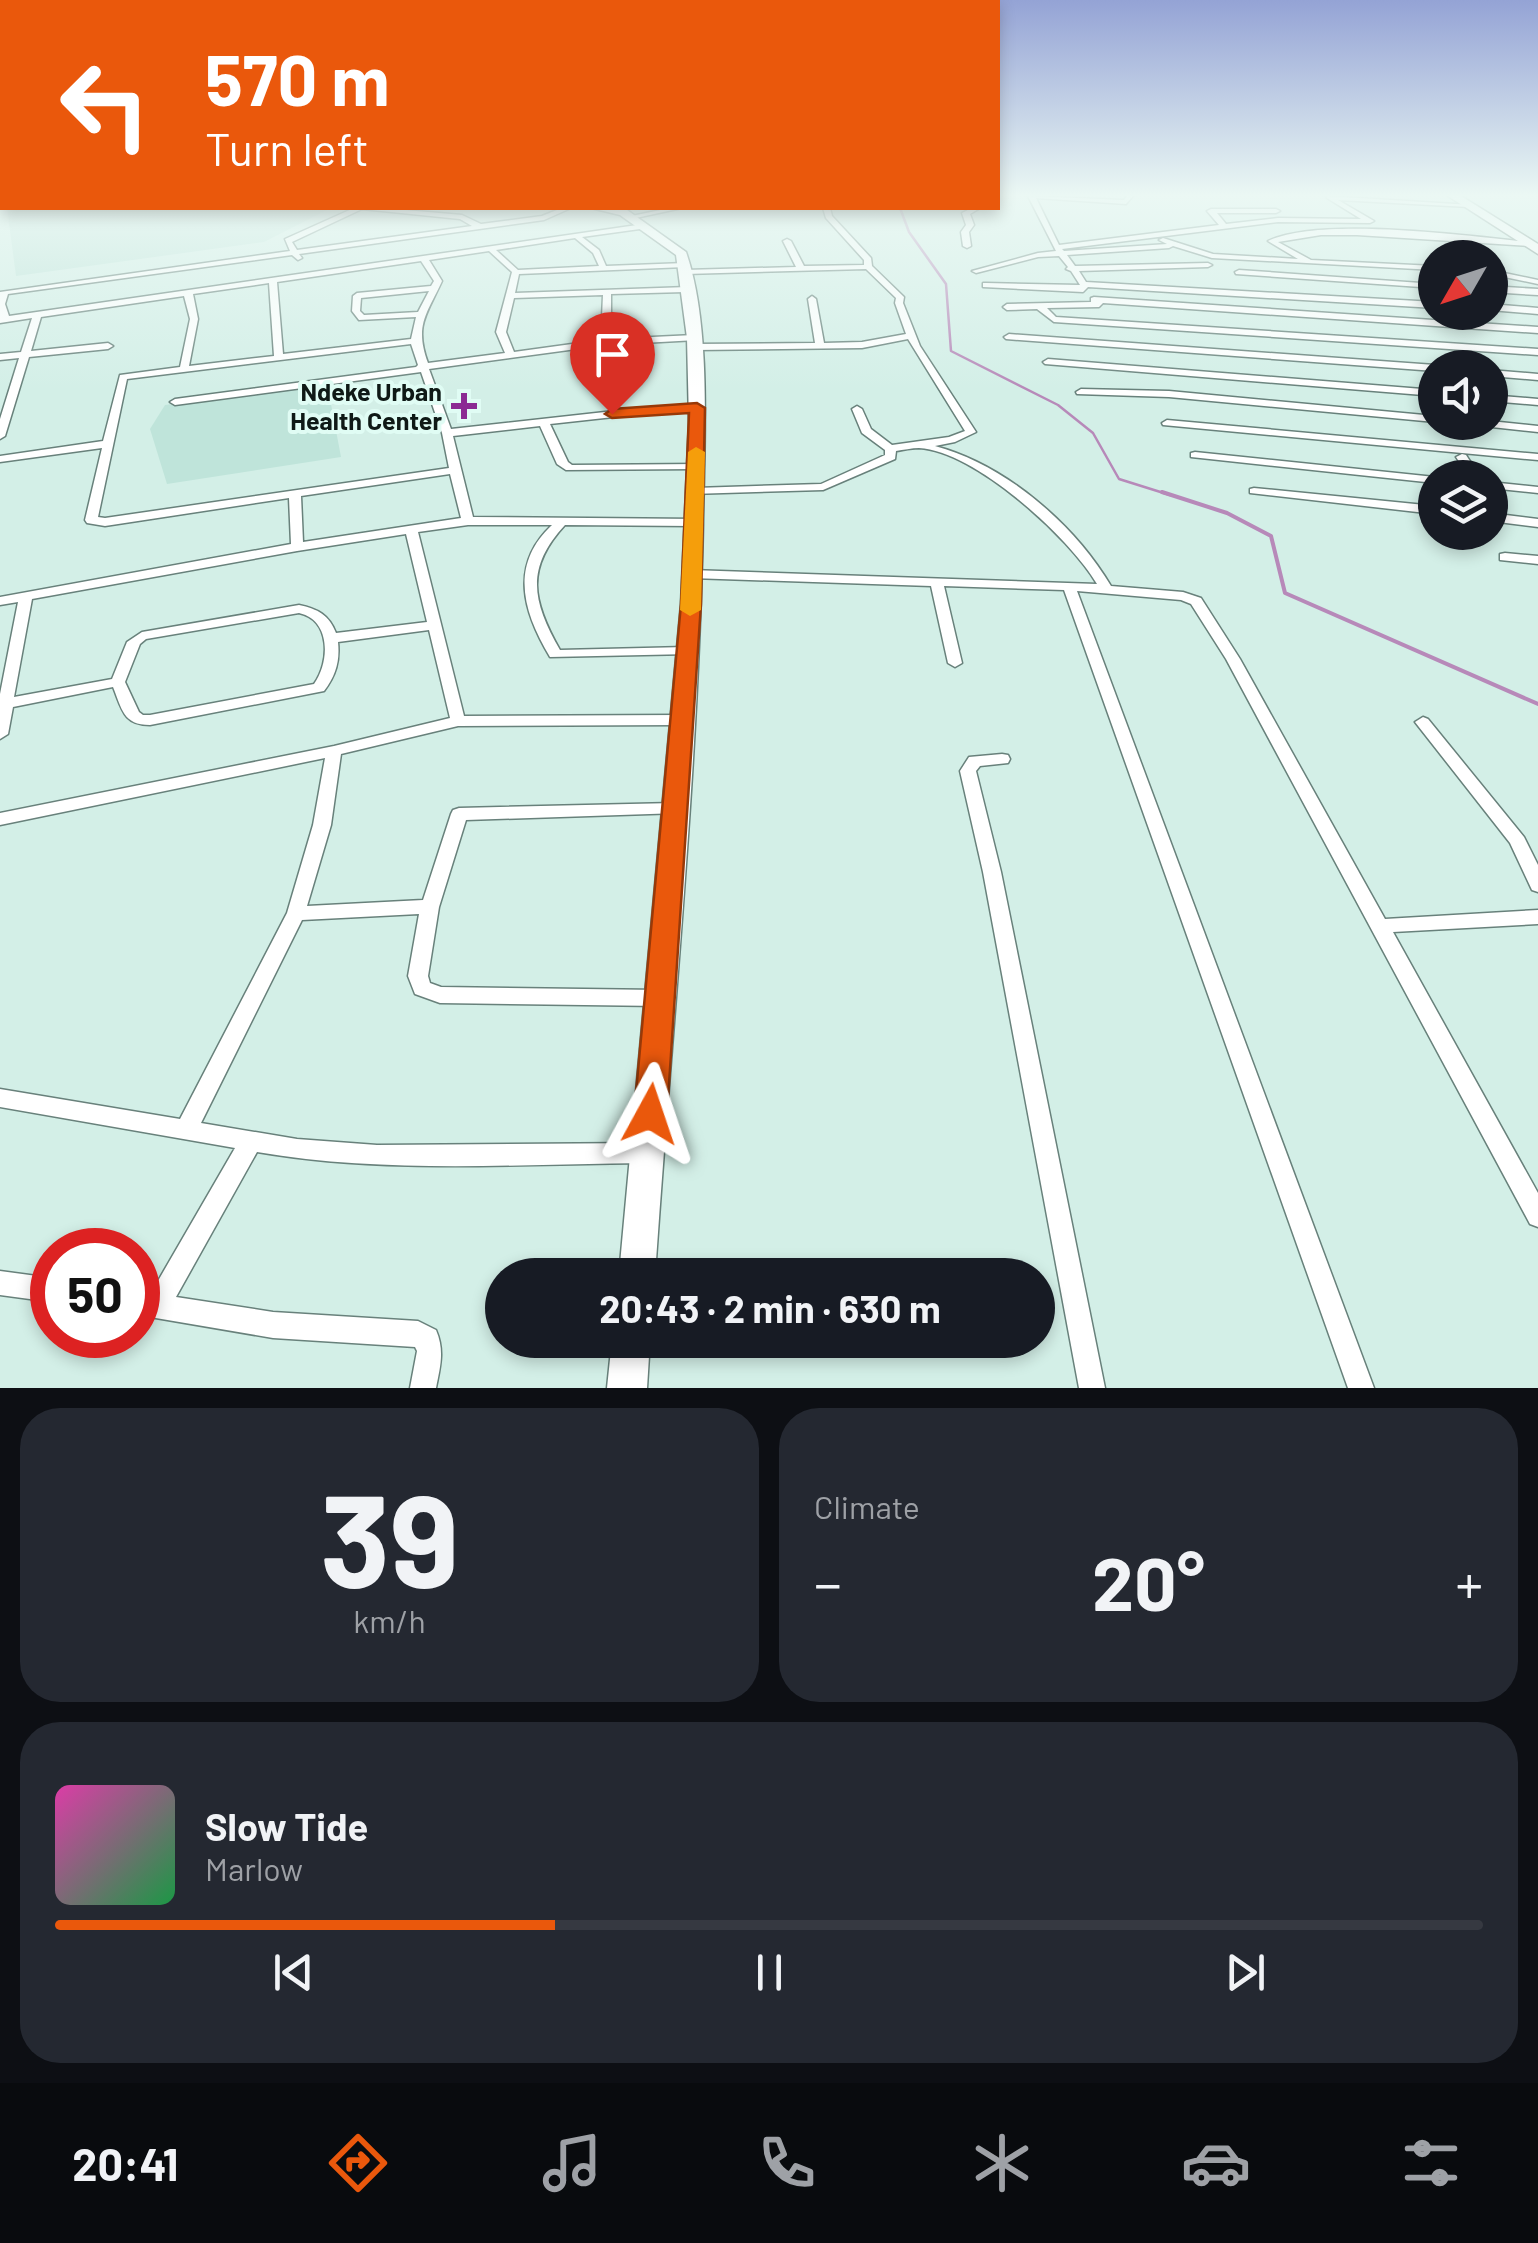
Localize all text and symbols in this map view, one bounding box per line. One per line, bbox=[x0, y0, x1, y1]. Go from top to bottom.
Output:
text: 570 m bbox=[205, 36, 390, 120]
icon: left bbox=[40, 40, 170, 170]
text: Turn left bbox=[205, 121, 369, 175]
north arrow bbox=[1418, 240, 1508, 330]
map controls bbox=[1418, 240, 1508, 550]
pin bbox=[570, 312, 655, 415]
icon: arrive bbox=[585, 327, 640, 382]
button: sound bbox=[1418, 350, 1508, 440]
place label: Ndeke Urban Health Center bbox=[290, 376, 442, 435]
marker: Ndeke Urban Health Center bbox=[451, 393, 477, 419]
button: layers bbox=[1418, 460, 1508, 550]
position arrow bbox=[598, 1062, 702, 1166]
speed limit sign: 50 bbox=[30, 1228, 160, 1358]
text: 20:43 · 2 min · 630 m bbox=[599, 1285, 941, 1331]
text: 39 bbox=[320, 1458, 459, 1614]
text: Climate bbox=[814, 1487, 920, 1525]
text: 20° bbox=[1092, 1536, 1205, 1626]
text: − bbox=[814, 1549, 842, 1615]
text: + bbox=[1455, 1549, 1483, 1615]
text: km/h bbox=[353, 1601, 426, 1639]
text: Slow Tide bbox=[205, 1803, 368, 1849]
text: Marlow bbox=[205, 1849, 303, 1887]
icon: previous bbox=[266, 1945, 321, 2000]
icon: pause bbox=[742, 1945, 797, 2000]
icon: next bbox=[1218, 1945, 1273, 2000]
icon: directions bbox=[323, 2128, 393, 2198]
icon: music bbox=[537, 2128, 607, 2198]
icon: phone bbox=[752, 2128, 822, 2198]
icon: climate bbox=[967, 2128, 1037, 2198]
icon: car bbox=[1181, 2128, 1251, 2198]
icon: filters bbox=[1396, 2128, 1466, 2198]
text: 20:41 bbox=[72, 2136, 178, 2190]

